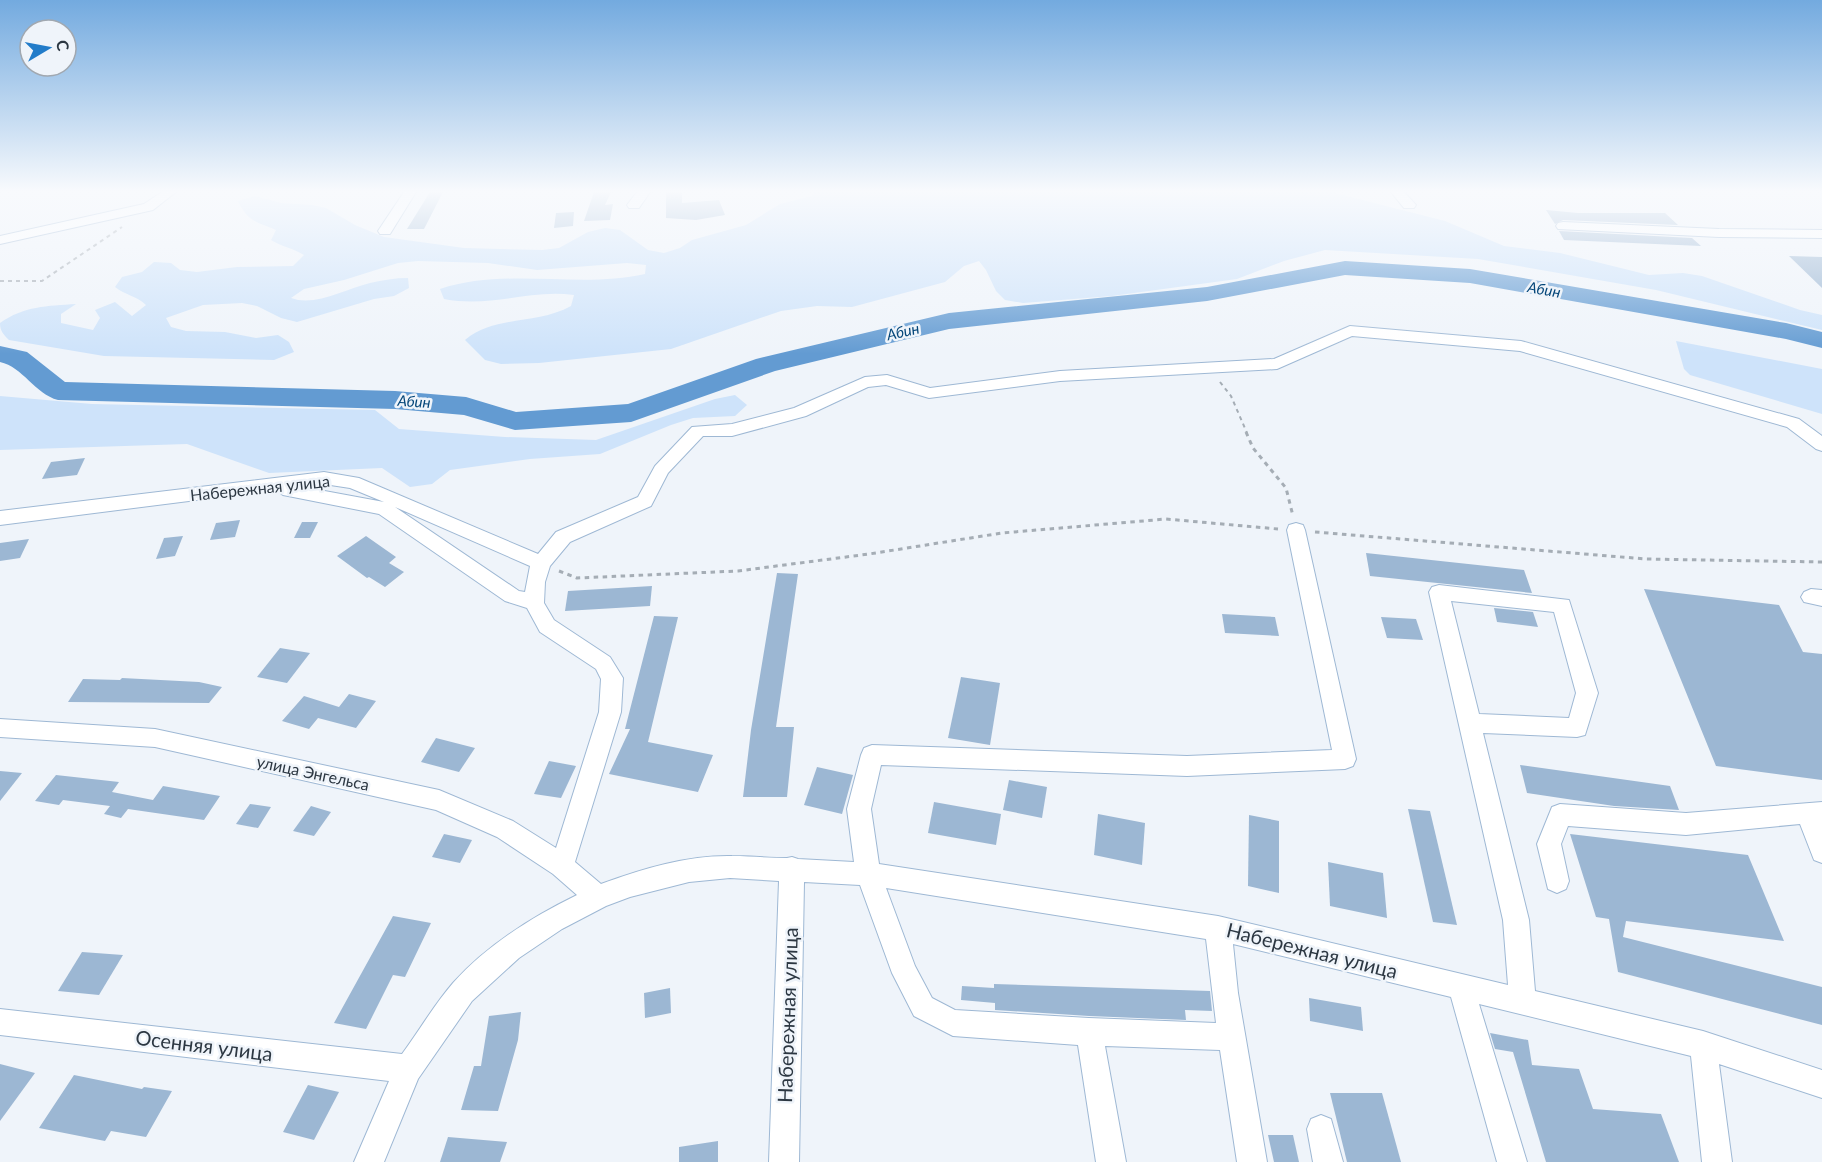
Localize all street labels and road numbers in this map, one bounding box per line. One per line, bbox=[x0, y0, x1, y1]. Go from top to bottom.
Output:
street label: Набережная улица bbox=[189, 471, 331, 504]
street label: улица Энгельса bbox=[255, 751, 371, 794]
street label: Набережная улица bbox=[1224, 917, 1400, 983]
street label: Набережная улица bbox=[772, 927, 802, 1103]
street label: Осенняя улица bbox=[134, 1025, 274, 1065]

